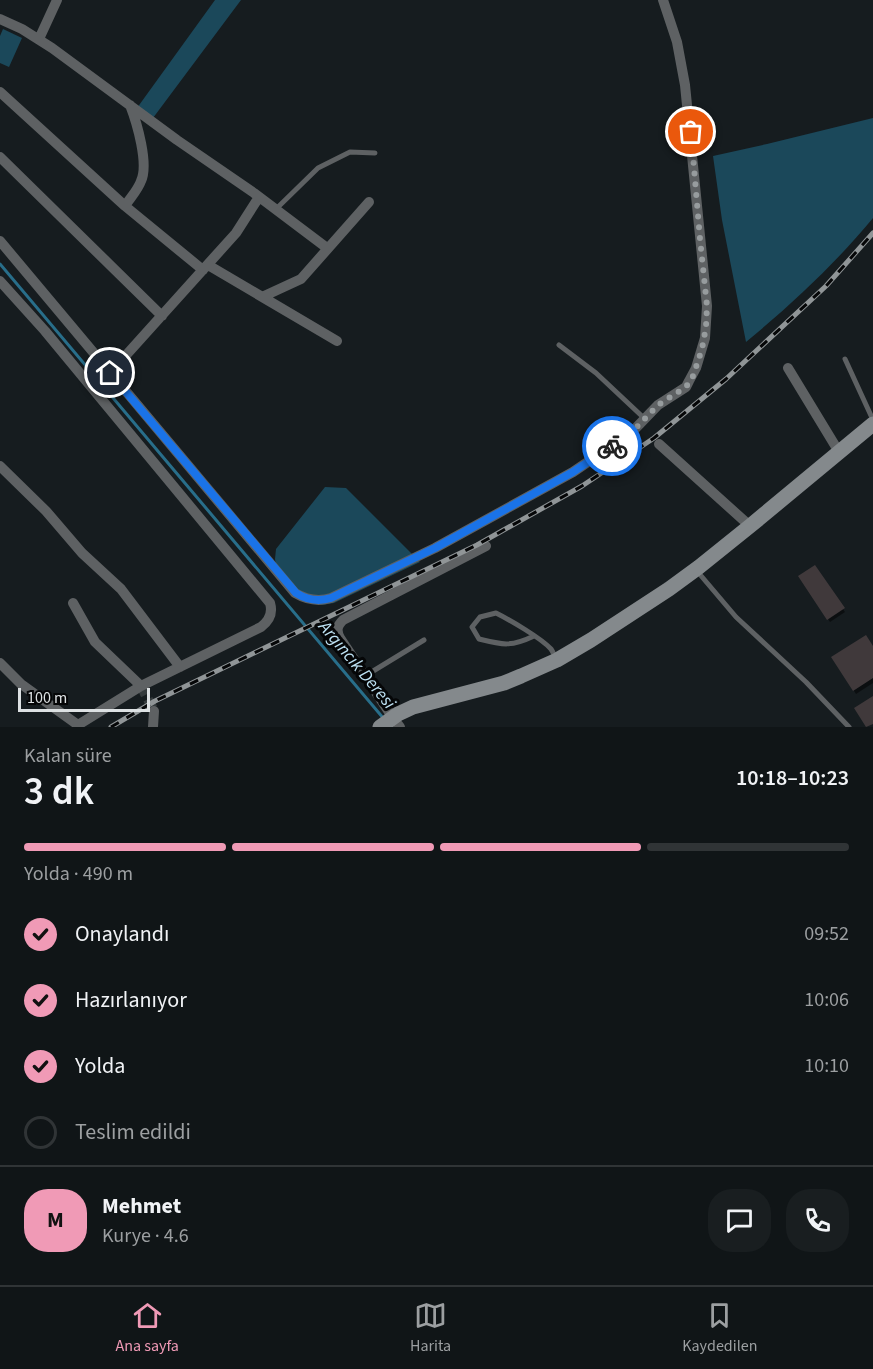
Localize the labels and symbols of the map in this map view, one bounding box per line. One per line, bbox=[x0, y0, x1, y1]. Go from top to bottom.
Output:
pin bbox=[665, 106, 716, 157]
pin bbox=[84, 347, 135, 398]
courier bbox=[582, 416, 642, 476]
water label: Argıncık Deresi bbox=[312, 615, 402, 715]
scale bar bbox=[18, 685, 150, 712]

